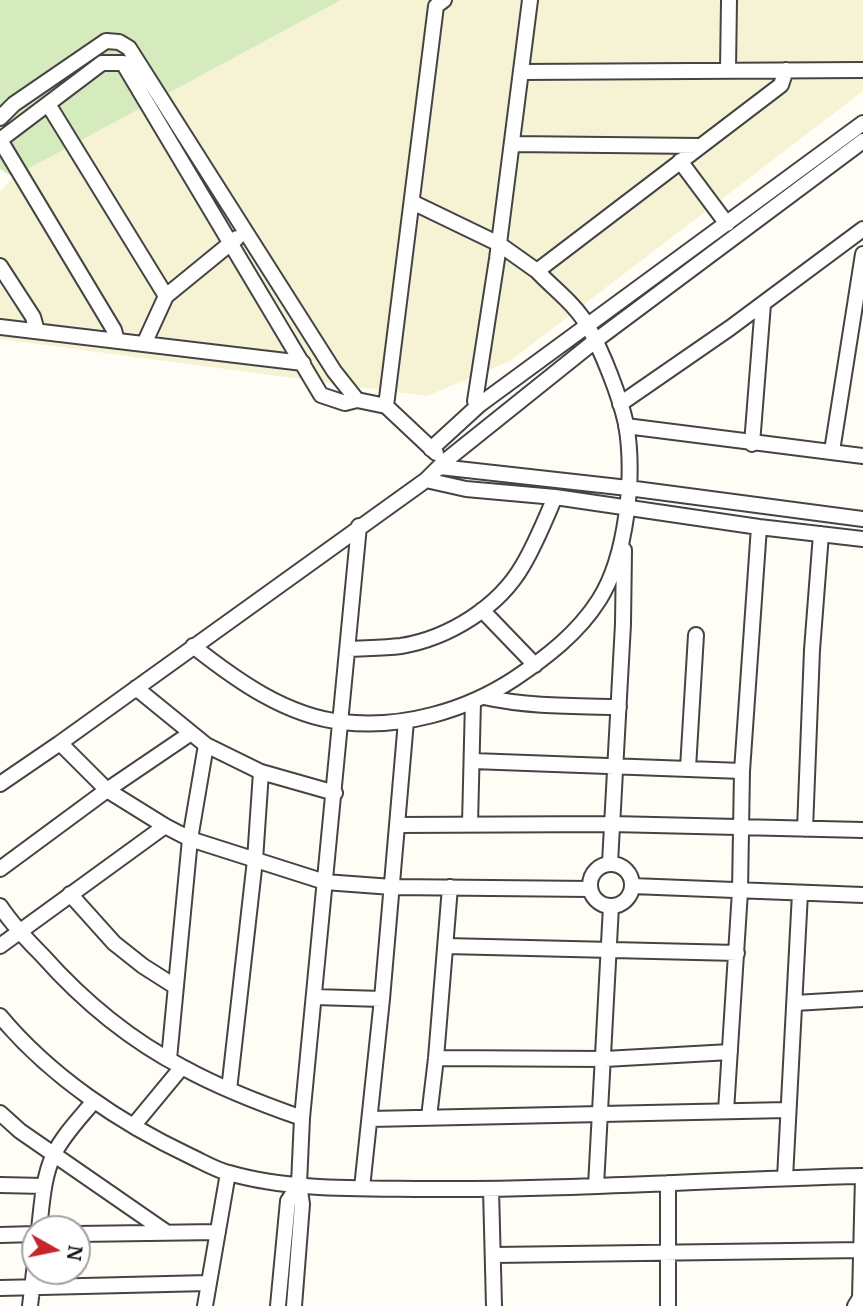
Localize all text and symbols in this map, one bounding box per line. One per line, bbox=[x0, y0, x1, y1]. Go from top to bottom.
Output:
north arrow bbox=[21, 1215, 91, 1285]
text: N bbox=[62, 1244, 88, 1262]

